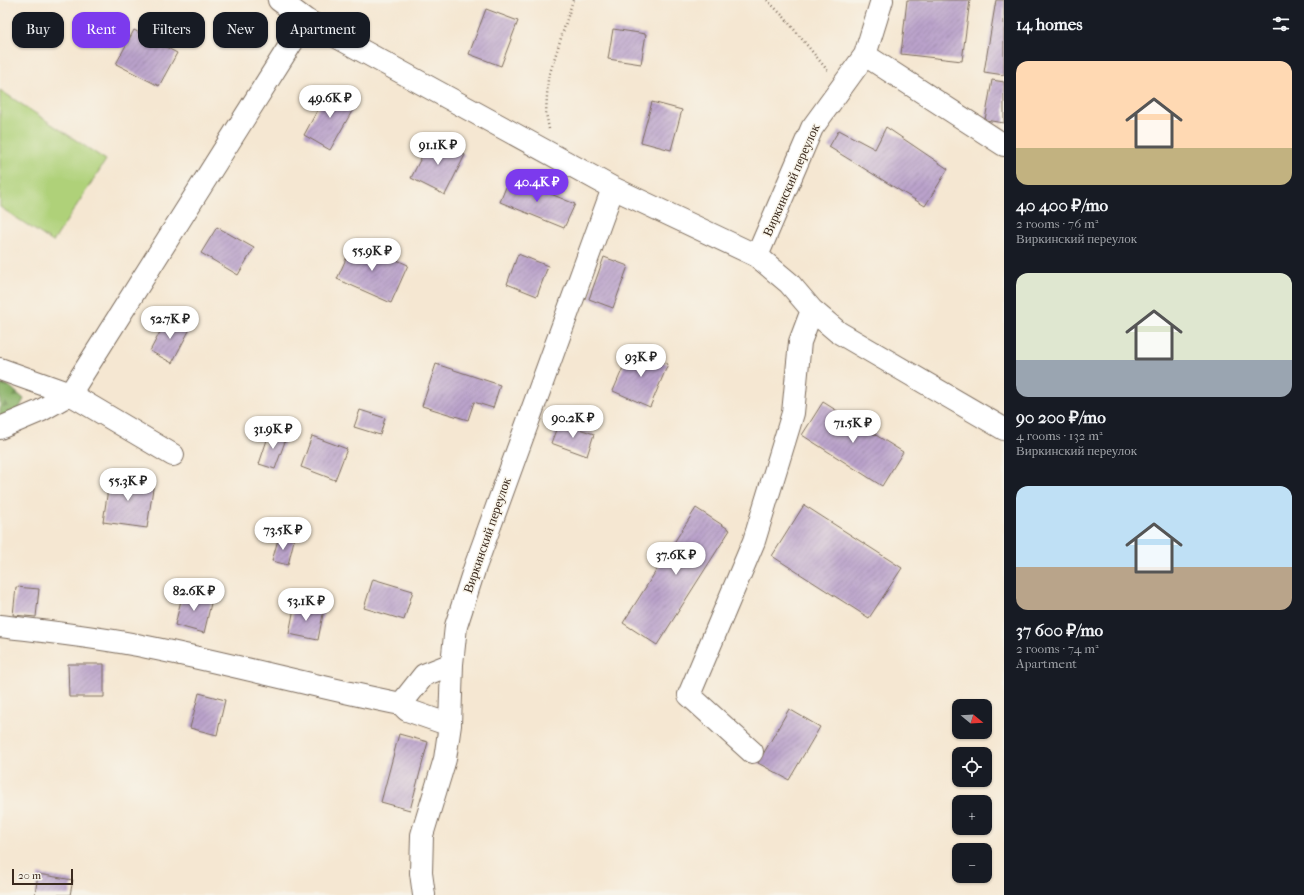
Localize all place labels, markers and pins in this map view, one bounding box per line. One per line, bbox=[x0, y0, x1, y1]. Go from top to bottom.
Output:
pin: 49.6K ₽ bbox=[293, 85, 367, 119]
pin: 91.1K ₽ bbox=[401, 132, 475, 166]
pin: 40.4K ₽ bbox=[500, 169, 574, 203]
pin: 55.9K ₽ bbox=[335, 238, 409, 272]
pin: 52.7K ₽ bbox=[133, 306, 207, 340]
pin: 93K ₽ bbox=[613, 344, 669, 378]
pin: 90.2K ₽ bbox=[536, 405, 610, 439]
pin: 71.5K ₽ bbox=[816, 410, 890, 444]
pin: 31.9K ₽ bbox=[236, 416, 310, 450]
pin: 55.3K ₽ bbox=[91, 468, 165, 502]
pin: 73.5K ₽ bbox=[246, 517, 320, 551]
pin: 37.6K ₽ bbox=[639, 542, 713, 576]
pin: 82.6K ₽ bbox=[157, 578, 231, 612]
pin: 53.1K ₽ bbox=[269, 588, 343, 622]

